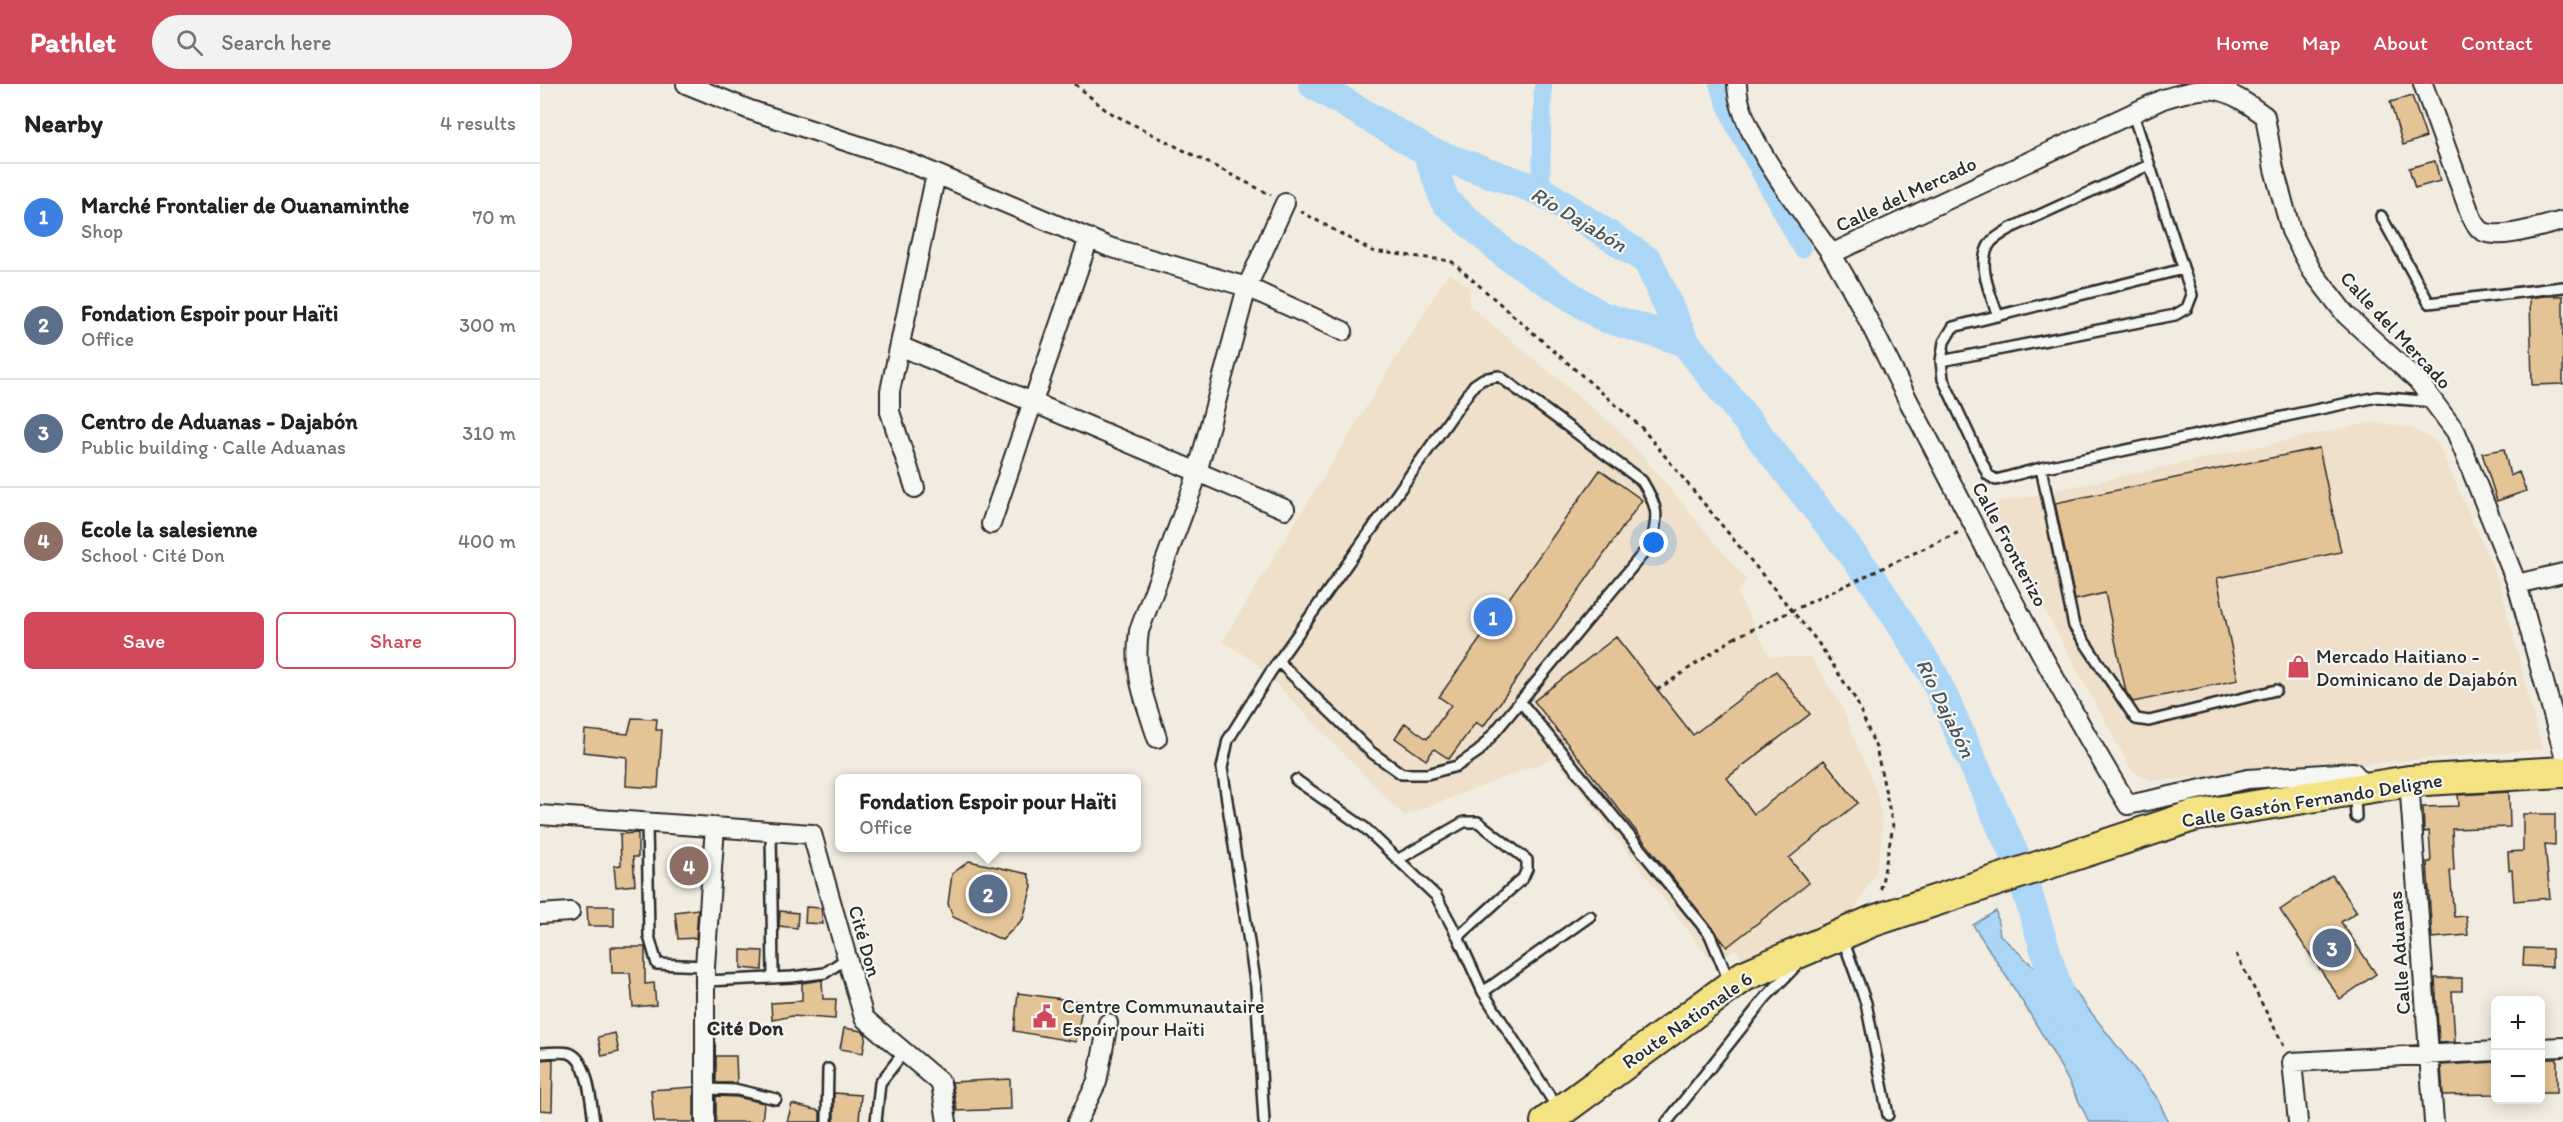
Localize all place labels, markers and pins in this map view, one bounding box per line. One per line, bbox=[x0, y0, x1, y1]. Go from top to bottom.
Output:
pin: 1 bbox=[1474, 594, 1512, 640]
place label: Mercado Haitiano - Dominicano de Dajabón bbox=[2316, 644, 2518, 691]
shop icon: Mercado Haitiano - Dominicano de Dajabón bbox=[2285, 654, 2311, 680]
pin: 4 bbox=[670, 844, 708, 888]
pin: 2 bbox=[968, 872, 1008, 916]
pin: 3 bbox=[2312, 926, 2352, 970]
place label: Centre Communautaire Espoir pour Haïti bbox=[1062, 994, 1265, 1041]
public building icon: Centre Communautaire Espoir pour Haïti bbox=[1031, 1004, 1057, 1030]

